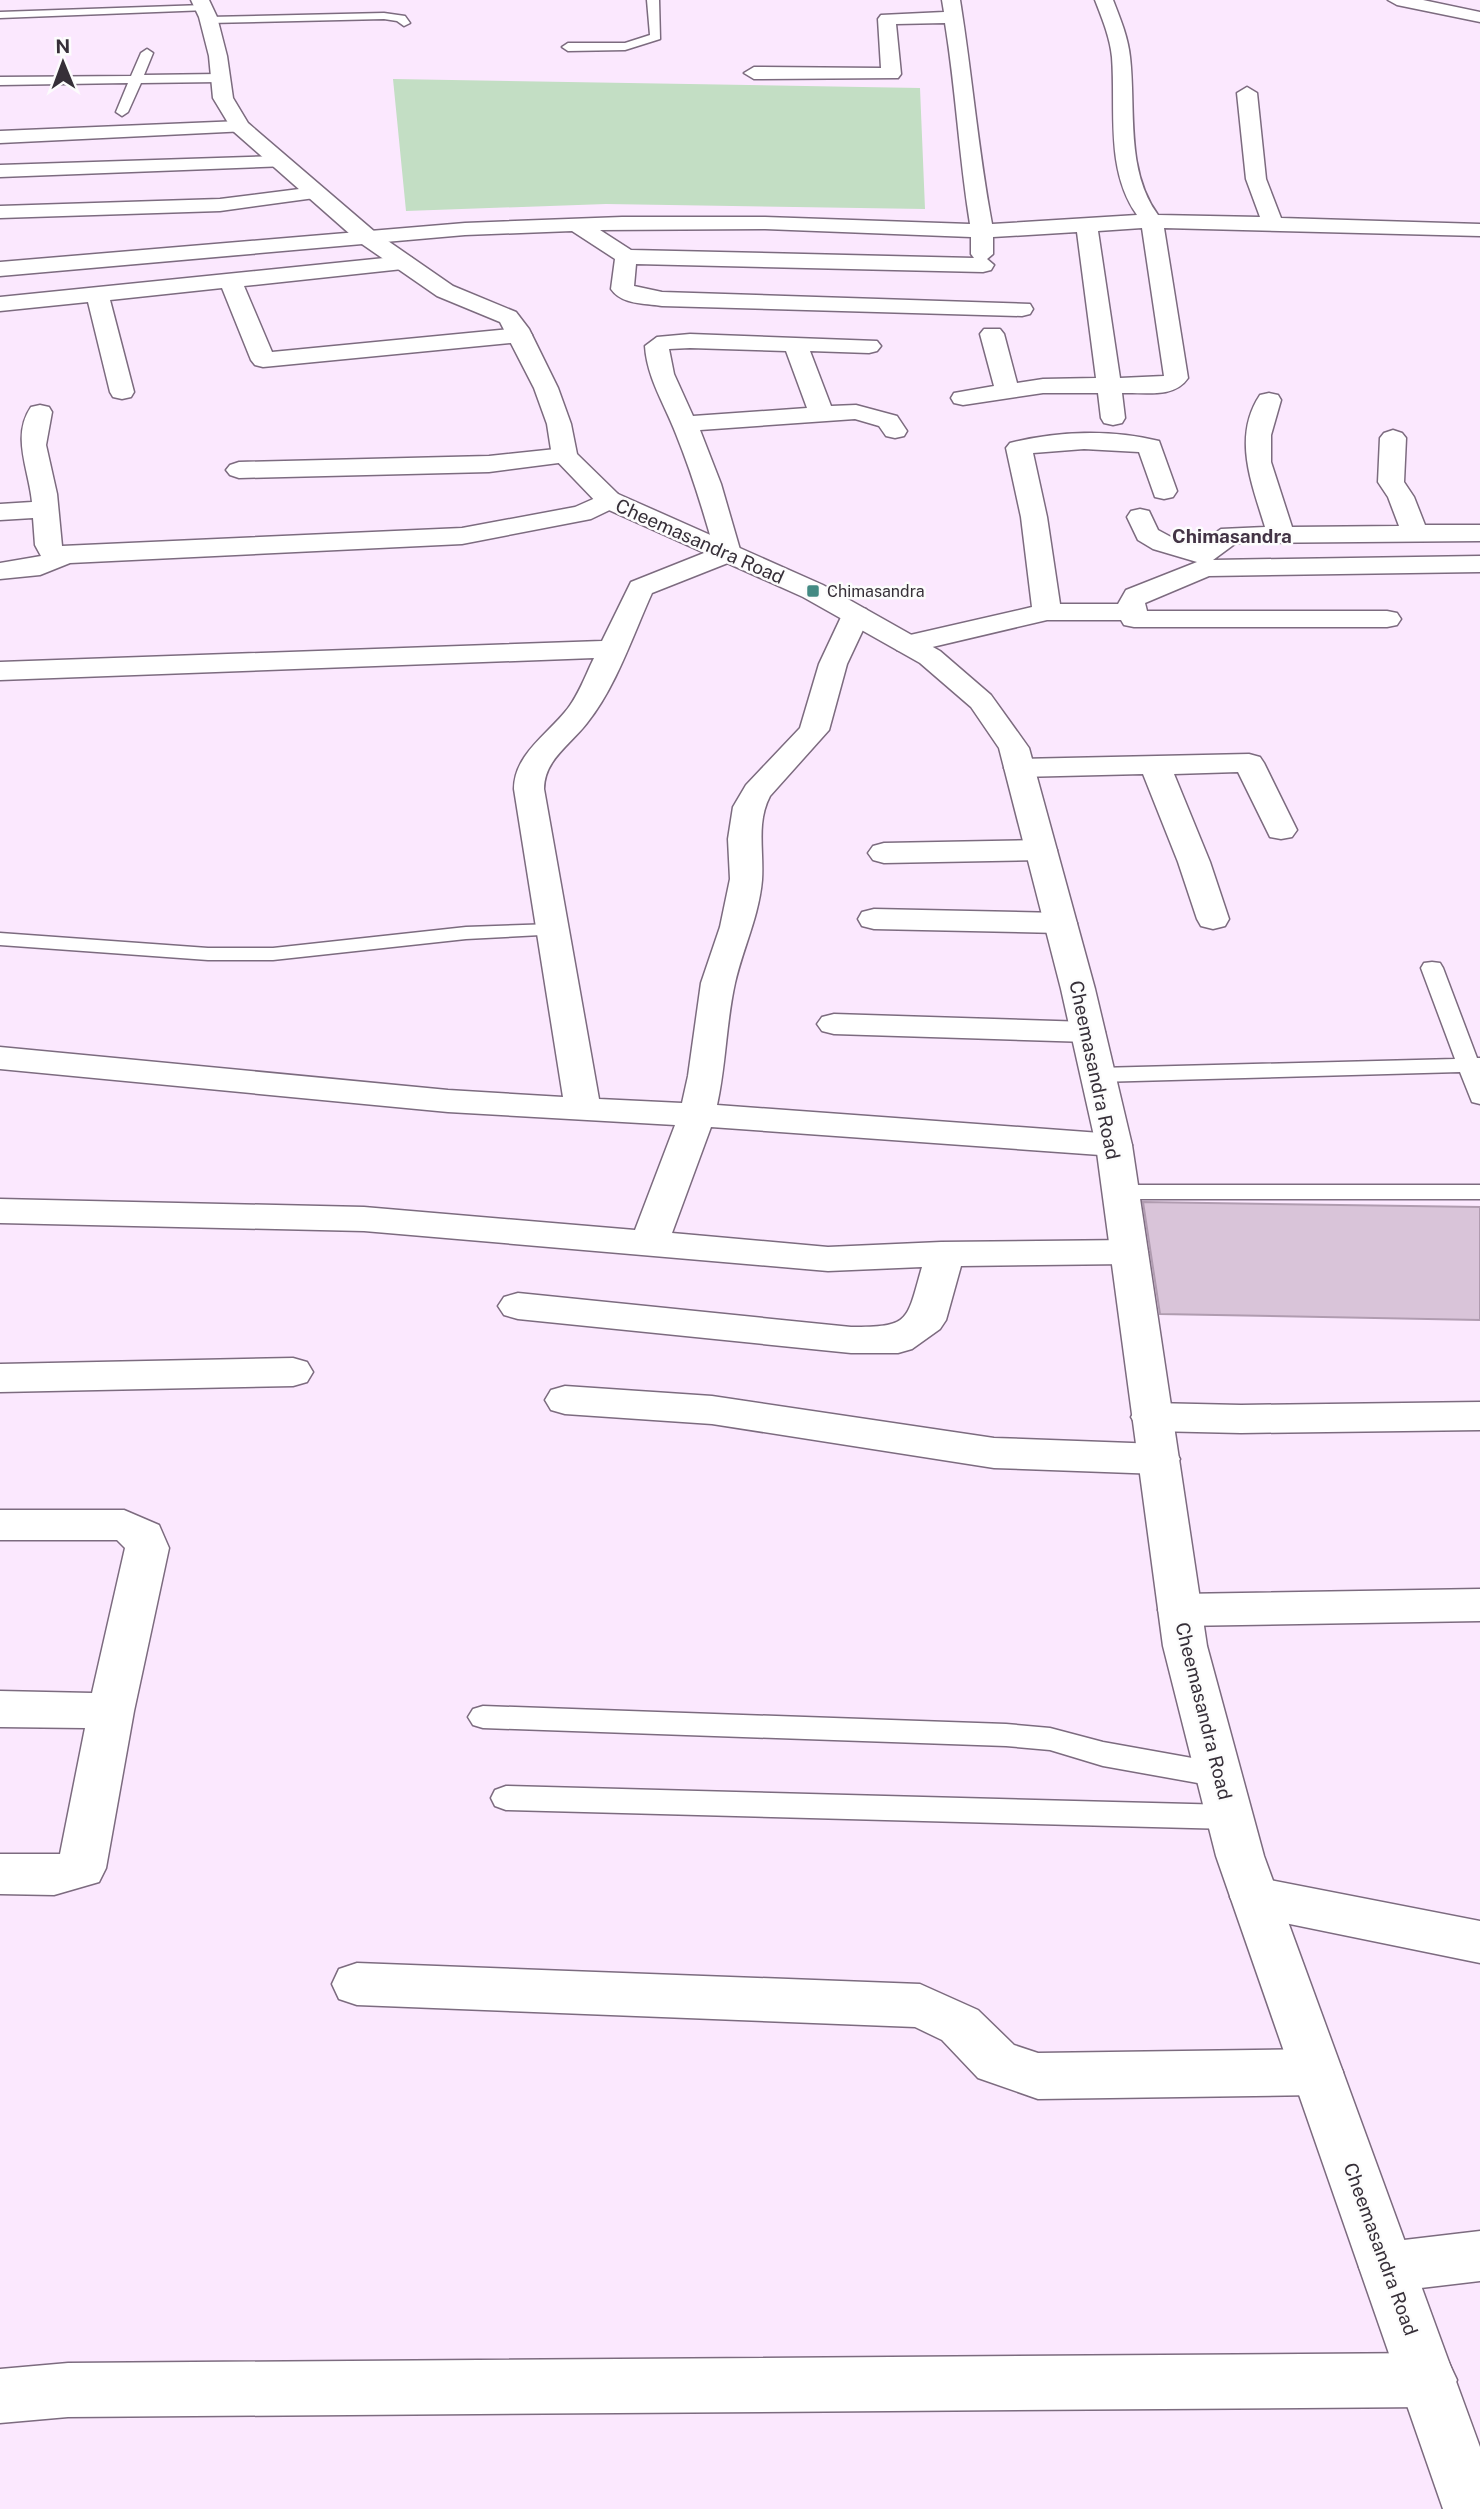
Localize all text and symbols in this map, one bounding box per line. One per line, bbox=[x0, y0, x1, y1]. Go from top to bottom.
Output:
north arrow bbox=[28, 28, 98, 98]
text: N bbox=[55, 35, 70, 57]
street label: Cheemasandra Road bbox=[612, 494, 788, 588]
district label: Chimasandra bbox=[1172, 525, 1292, 547]
place label: Chimasandra bbox=[827, 582, 925, 601]
marker: Chimasandra bbox=[805, 583, 821, 599]
street label: Cheemasandra Road bbox=[1065, 979, 1125, 1161]
street label: Cheemasandra Road bbox=[1171, 1620, 1237, 1802]
street label: Cheemasandra Road bbox=[1340, 2160, 1422, 2338]

